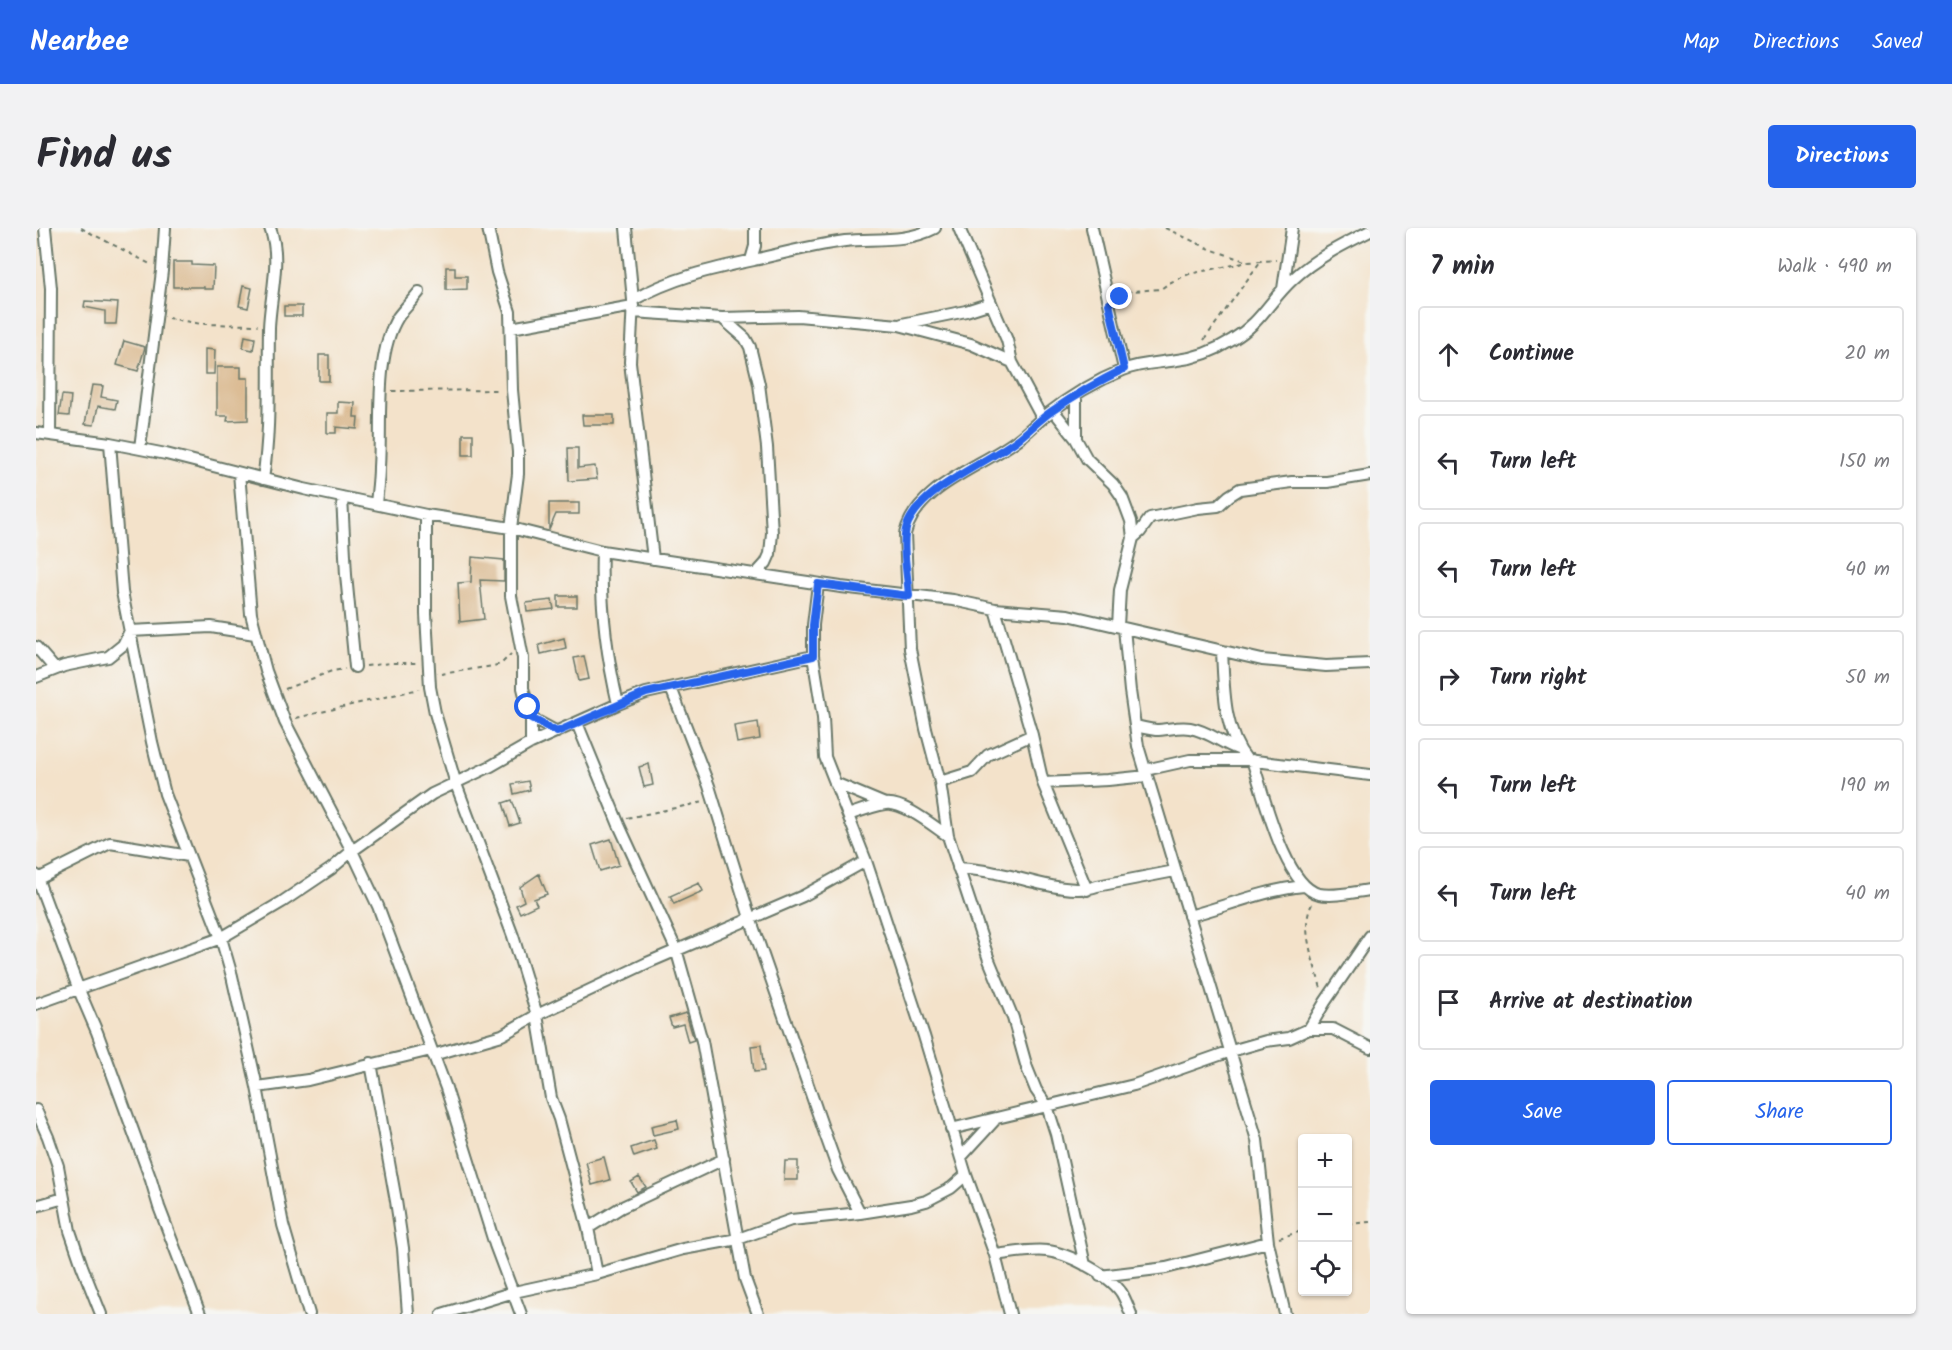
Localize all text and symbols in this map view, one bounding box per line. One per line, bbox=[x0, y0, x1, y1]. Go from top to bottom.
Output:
text: Nearbee bbox=[30, 20, 129, 65]
text: Map bbox=[1683, 26, 1719, 59]
text: Directions bbox=[1752, 26, 1839, 59]
text: Saved bbox=[1872, 26, 1922, 59]
text: Find us bbox=[36, 123, 172, 190]
button: Directions bbox=[1768, 125, 1916, 188]
text: 7 min bbox=[1430, 246, 1495, 288]
text: Walk · 490 m bbox=[1777, 251, 1892, 283]
route end bbox=[1106, 283, 1132, 309]
text: Continue bbox=[1489, 337, 1574, 372]
icon: ahead bbox=[1432, 338, 1465, 371]
text: 20 m bbox=[1844, 338, 1890, 370]
text: Turn left bbox=[1489, 445, 1576, 480]
icon: left bbox=[1432, 446, 1465, 479]
text: 150 m bbox=[1839, 446, 1890, 478]
text: Turn left bbox=[1489, 553, 1576, 588]
icon: left bbox=[1432, 554, 1465, 587]
text: 40 m bbox=[1845, 554, 1890, 586]
text: Turn right bbox=[1489, 661, 1587, 696]
icon: right bbox=[1432, 662, 1465, 695]
text: 50 m bbox=[1845, 662, 1890, 694]
route start bbox=[514, 693, 540, 719]
text: Turn left bbox=[1489, 769, 1576, 804]
icon: left bbox=[1432, 770, 1465, 803]
text: 190 m bbox=[1840, 770, 1890, 802]
text: Turn left bbox=[1489, 877, 1576, 912]
icon: left bbox=[1432, 878, 1465, 911]
text: 40 m bbox=[1845, 878, 1890, 910]
text: Arrive at destination bbox=[1489, 985, 1692, 1020]
icon: arrive bbox=[1432, 986, 1465, 1019]
button: Save bbox=[1430, 1080, 1655, 1145]
button: Share bbox=[1667, 1080, 1892, 1145]
map controls bbox=[1298, 1134, 1352, 1296]
button: + bbox=[1298, 1134, 1352, 1188]
button: − bbox=[1298, 1188, 1352, 1242]
button: locate bbox=[1298, 1242, 1352, 1296]

